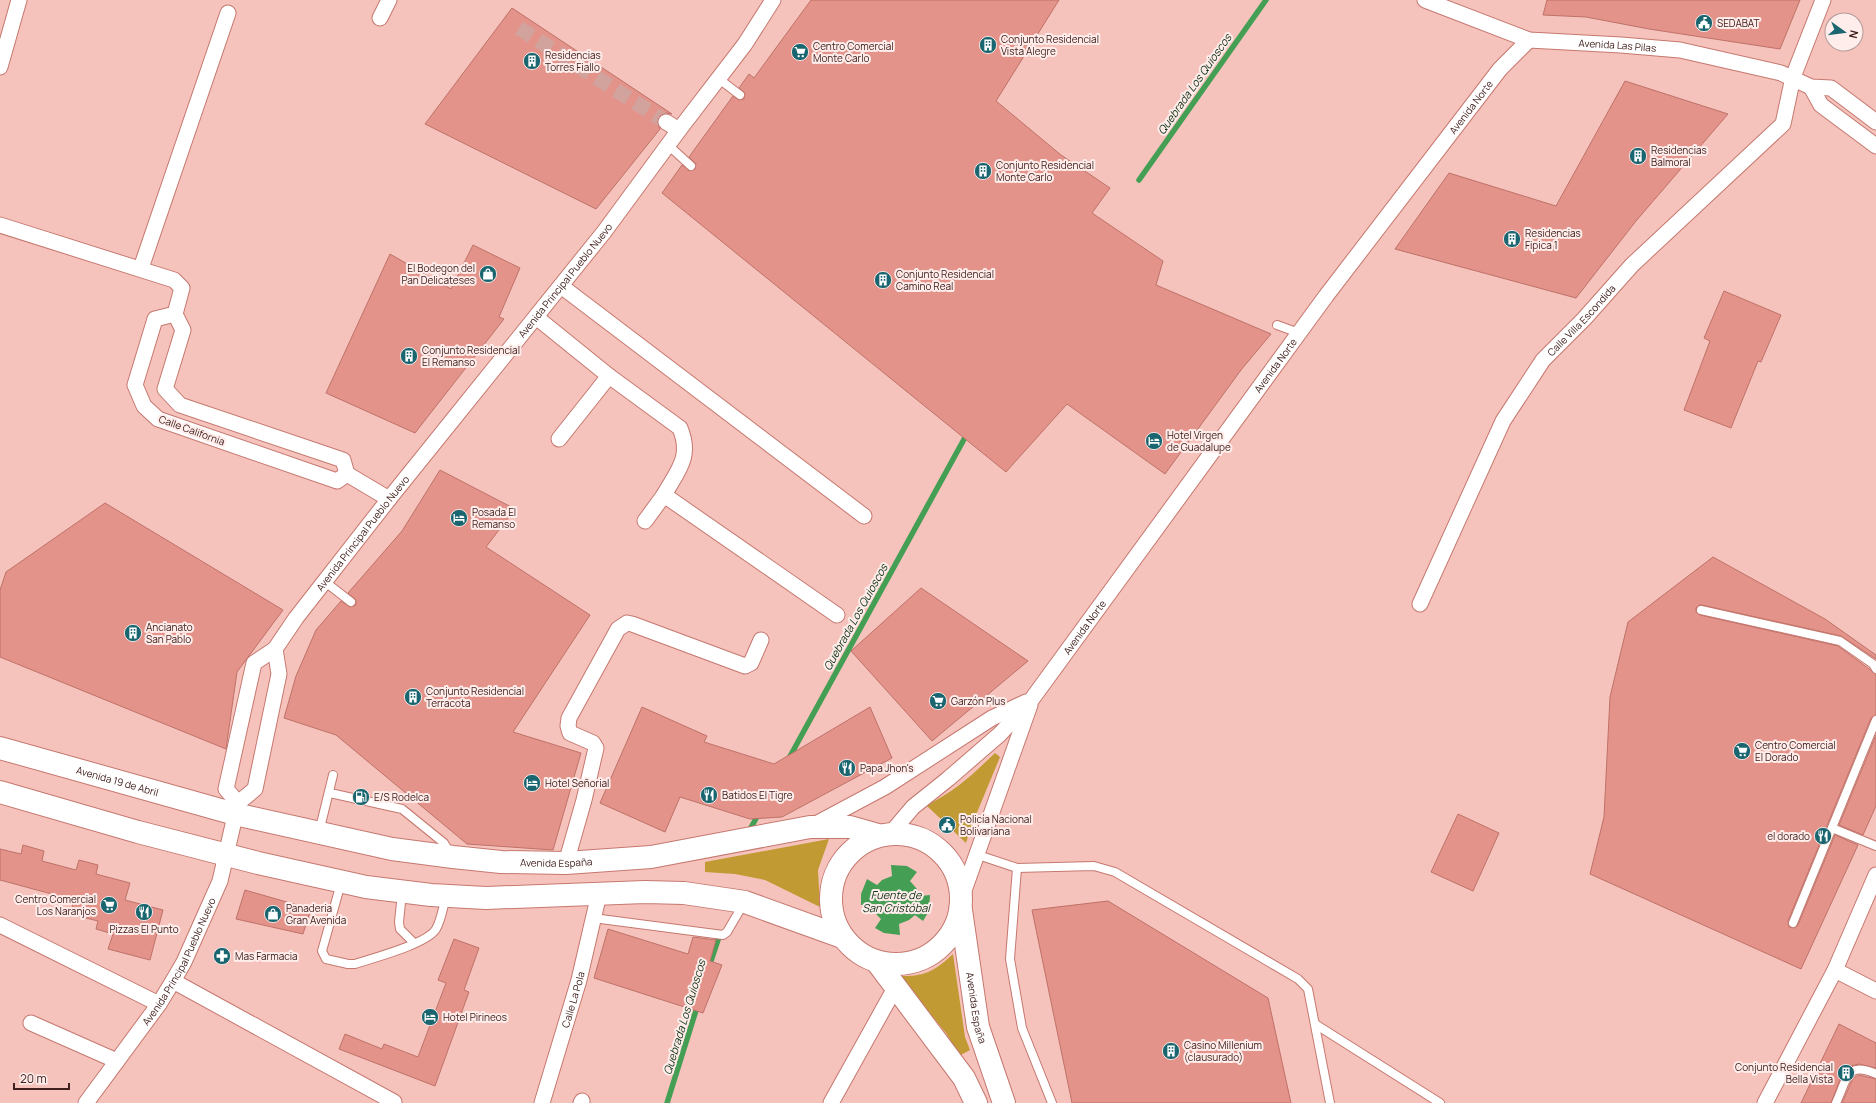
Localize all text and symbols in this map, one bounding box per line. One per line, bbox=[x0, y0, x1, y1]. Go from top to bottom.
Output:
north arrow bbox=[1824, 12, 1864, 52]
public building icon: SEDABAT bbox=[1694, 13, 1714, 33]
place label: SEDABAT bbox=[1717, 16, 1760, 30]
text: N bbox=[1846, 29, 1862, 40]
water label: Quebrada Los Quioscos bbox=[1154, 30, 1235, 137]
place label: Conjunto Residencial Vista Alegre bbox=[1001, 32, 1099, 58]
building icon: Conjunto Residencial Vista Alegre bbox=[978, 35, 998, 55]
street label: Avenida Las Pilas bbox=[1578, 36, 1657, 55]
place label: Centro Comercial Monte Carlo bbox=[813, 39, 894, 65]
supermarket icon: Centro Comercial Monte Carlo bbox=[790, 42, 810, 62]
place label: Residencias Torres Fiallo bbox=[545, 48, 601, 74]
building icon: Residencias Torres Fiallo bbox=[522, 51, 542, 71]
street label: Avenida Norte bbox=[1446, 77, 1496, 137]
place label: Residencias Balmoral bbox=[1651, 143, 1707, 169]
building icon: Residencias Balmoral bbox=[1628, 146, 1648, 166]
place label: Conjunto Residencial Monte Carlo bbox=[996, 158, 1094, 184]
building icon: Conjunto Residencial Monte Carlo bbox=[973, 161, 993, 181]
street label: Avenida Principal Pueblo Nuevo bbox=[515, 220, 615, 340]
place label: Residencias Fipica 1 bbox=[1525, 226, 1581, 252]
building icon: Residencias Fipica 1 bbox=[1502, 229, 1522, 249]
place label: El Bodegon del Pan Delicateses bbox=[401, 261, 475, 287]
shop icon: El Bodegon del Pan Delicateses bbox=[478, 264, 498, 284]
place label: Conjunto Residencial Camino Real bbox=[896, 267, 994, 293]
building icon: Conjunto Residencial Camino Real bbox=[873, 270, 893, 290]
street label: Calle Villa Escondida bbox=[1544, 281, 1618, 359]
street label: Avenida Norte bbox=[1251, 335, 1300, 396]
place label: Conjunto Residencial El Remanso bbox=[422, 343, 520, 369]
building icon: Conjunto Residencial El Remanso bbox=[399, 346, 419, 366]
street label: Calle California bbox=[157, 412, 227, 448]
place label: Hotel Virgen de Guadalupe bbox=[1167, 428, 1231, 454]
hotel icon: Hotel Virgen de Guadalupe bbox=[1144, 431, 1164, 451]
street label: Avenida Principal Pueblo Nuevo bbox=[313, 472, 412, 594]
place label: Posada El Remanso bbox=[472, 505, 516, 531]
hotel icon: Posada El Remanso bbox=[449, 508, 469, 528]
water label: Quebrada Los Quioscos bbox=[819, 560, 891, 673]
street label: Avenida Norte bbox=[1060, 597, 1109, 657]
place label: Ancianato San Pablo bbox=[146, 620, 193, 646]
building icon: Ancianato San Pablo bbox=[123, 623, 143, 643]
place label: Conjunto Residencial Terracota bbox=[426, 684, 524, 710]
building icon: Conjunto Residencial Terracota bbox=[403, 687, 423, 707]
supermarket icon: Garzón Plus bbox=[928, 691, 948, 711]
place label: Garzón Plus bbox=[951, 694, 1006, 708]
place label: Centro Comercial El Dorado bbox=[1755, 738, 1836, 764]
supermarket icon: Centro Comercial El Dorado bbox=[1732, 741, 1752, 761]
restaurant icon: Papa Jhon's bbox=[837, 758, 857, 778]
place label: Papa Jhon's bbox=[860, 761, 913, 775]
street label: Avenida 19 de Abril bbox=[75, 763, 160, 799]
hotel icon: Hotel Señorial bbox=[522, 773, 542, 793]
place label: Hotel Señorial bbox=[545, 776, 609, 790]
restaurant icon: Batidos El Tigre bbox=[699, 785, 719, 805]
fuel station icon: E/S Rodelca bbox=[351, 787, 371, 807]
place label: Batidos El Tigre bbox=[722, 788, 793, 802]
place label: E/S Rodelca bbox=[374, 790, 429, 804]
place label: Policía Nacional Bolivariana bbox=[960, 812, 1032, 838]
public building icon: Policía Nacional Bolivariana bbox=[937, 815, 957, 835]
restaurant icon: el dorado bbox=[1813, 826, 1833, 846]
place label: el dorado bbox=[1767, 829, 1810, 843]
street label: Avenida España bbox=[520, 854, 593, 870]
water label: Fuente de San Cristóbal bbox=[862, 887, 931, 915]
place label: Centro Comercial Los Naranjos bbox=[15, 892, 96, 918]
supermarket icon: Centro Comercial Los Naranjos bbox=[99, 895, 119, 915]
street label: Avenida Principal Pueblo Nuevo bbox=[139, 895, 219, 1028]
place label: Panaderia Gran Avenida bbox=[286, 901, 346, 927]
restaurant icon: Pizzas El Punto bbox=[134, 902, 154, 922]
shop icon: Panaderia Gran Avenida bbox=[263, 904, 283, 924]
place label: Pizzas El Punto bbox=[109, 922, 179, 936]
pharmacy icon: Mas Farmacia bbox=[212, 946, 232, 966]
place label: Mas Farmacia bbox=[235, 949, 298, 963]
water label: Quebrada Los Quioscos bbox=[659, 956, 709, 1076]
street label: Calle La Pola bbox=[558, 970, 588, 1029]
street label: Avenida España bbox=[963, 971, 990, 1045]
hotel icon: Hotel Pirineos bbox=[420, 1007, 440, 1027]
place label: Hotel Pirineos bbox=[443, 1010, 507, 1024]
place label: Casino Millenium (clausurado) bbox=[1184, 1038, 1262, 1064]
building icon: Casino Millenium (clausurado) bbox=[1161, 1041, 1181, 1061]
place label: Conjunto Residencial Bella Vista bbox=[1735, 1060, 1833, 1086]
building icon: Conjunto Residencial Bella Vista bbox=[1836, 1063, 1856, 1083]
scale bar bbox=[14, 1065, 69, 1091]
text: 20 m bbox=[20, 1070, 47, 1087]

